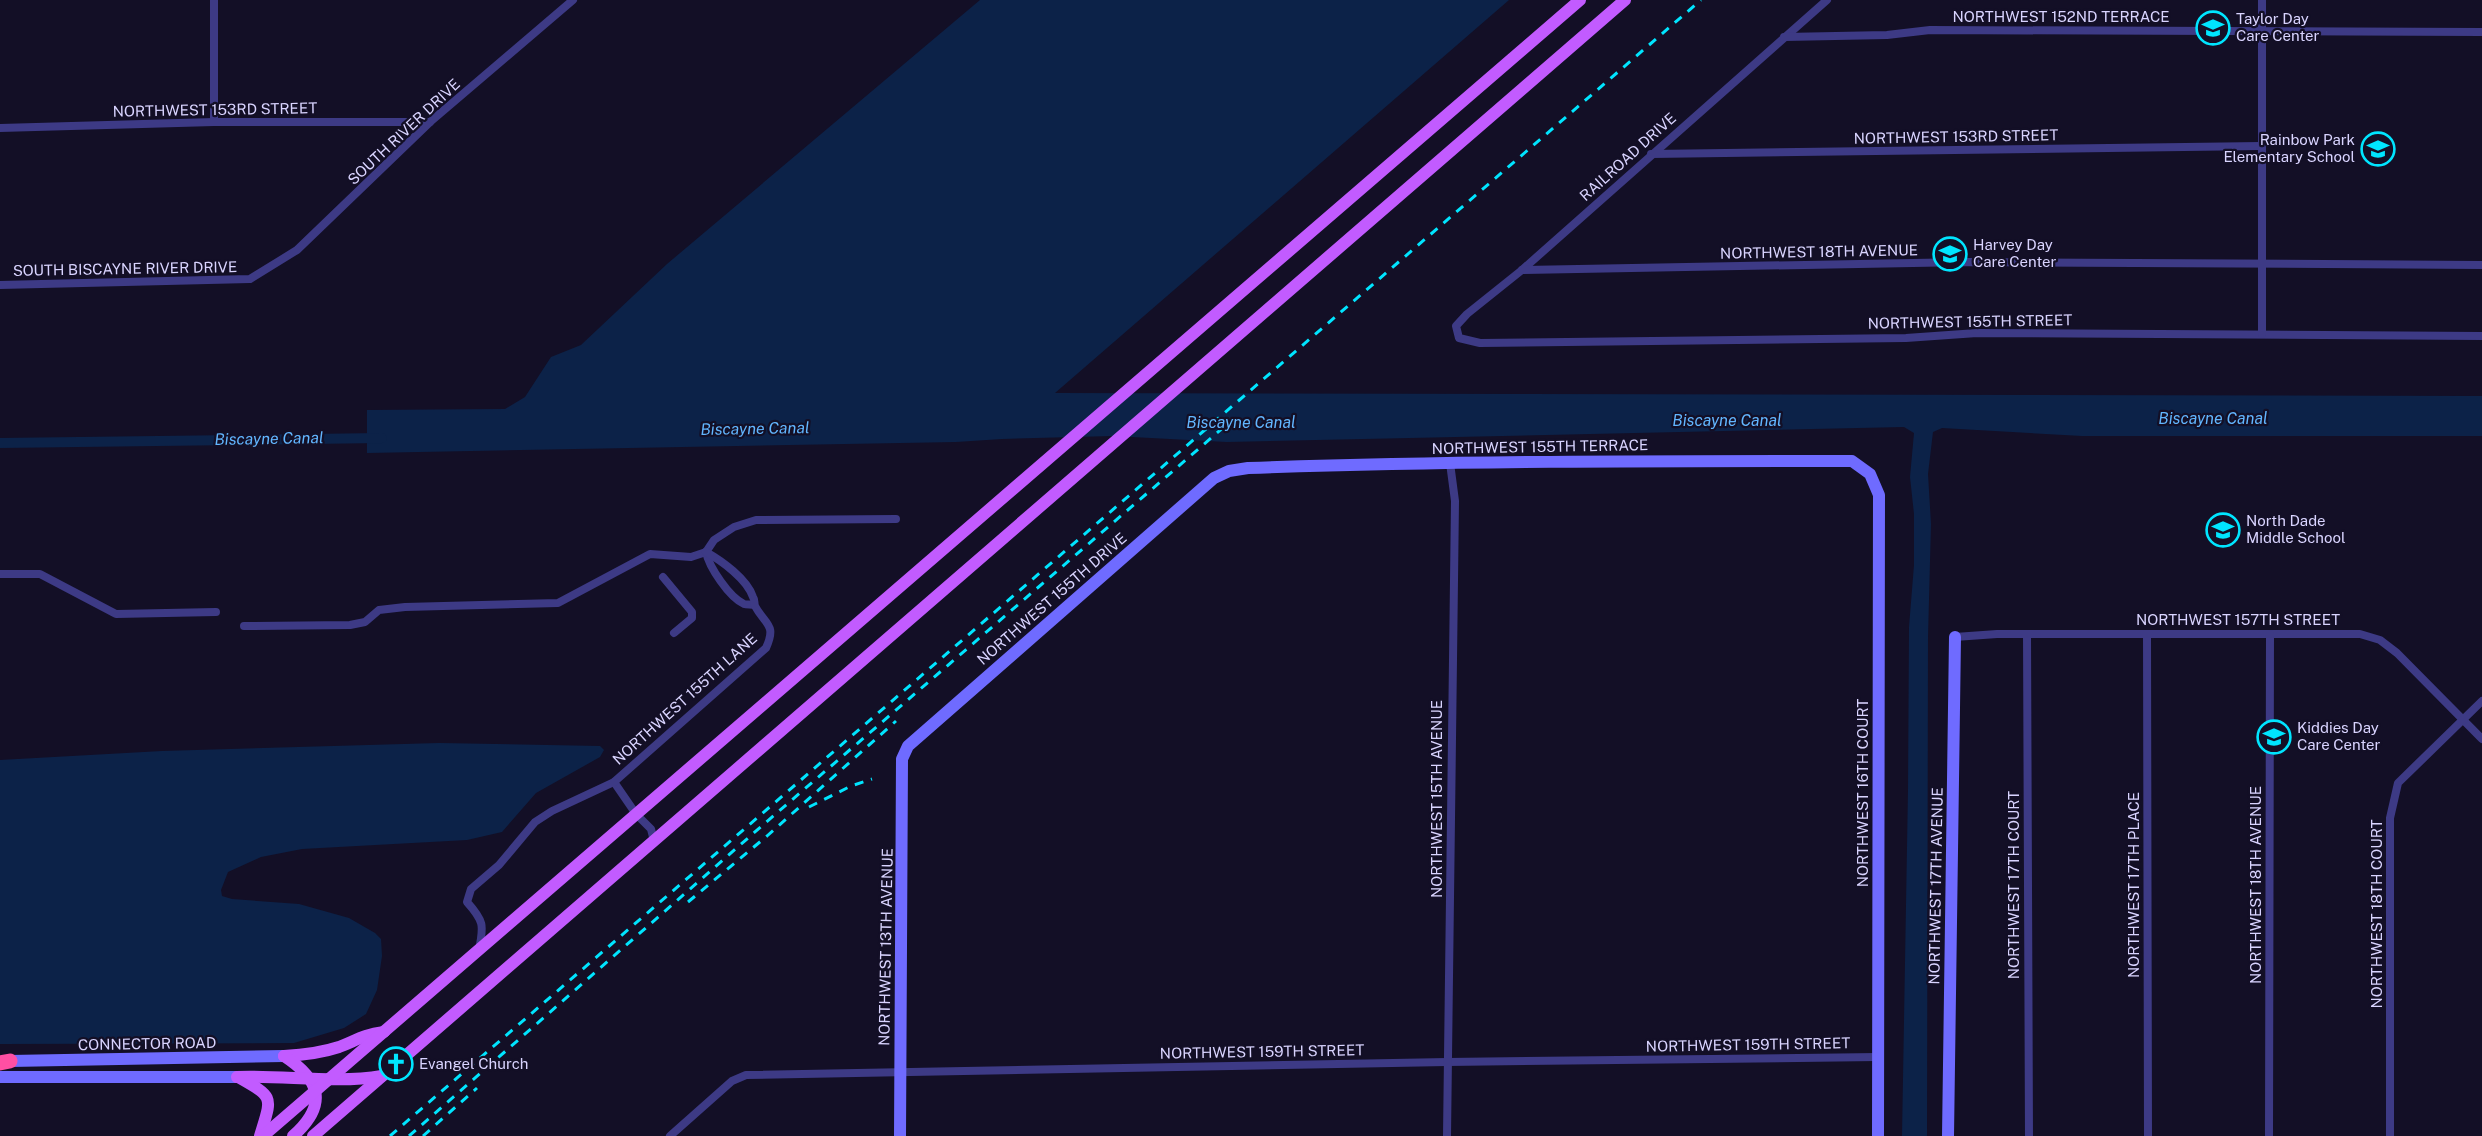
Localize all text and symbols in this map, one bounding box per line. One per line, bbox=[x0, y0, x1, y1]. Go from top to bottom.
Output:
street label: NORTHWEST 152ND TERRACE bbox=[1952, 8, 2170, 25]
school or university icon: Taylor Day Care Center bbox=[2195, 10, 2231, 46]
place label: Taylor Day Care Center bbox=[2236, 10, 2320, 44]
street label: SOUTH RIVER DRIVE bbox=[344, 75, 463, 188]
street label: NORTHWEST 153RD STREET bbox=[112, 99, 318, 120]
street label: RAILROAD DRIVE bbox=[1576, 109, 1679, 204]
street label: NORTHWEST 153RD STREET bbox=[1853, 126, 2059, 147]
place label: Rainbow Park Elementary School bbox=[2223, 131, 2355, 165]
school or university icon: Rainbow Park Elementary School bbox=[2360, 131, 2396, 167]
school or university icon: Harvey Day Care Center bbox=[1932, 236, 1968, 272]
place label: Harvey Day Care Center bbox=[1973, 236, 2057, 270]
street label: NORTHWEST 18TH AVENUE bbox=[1720, 241, 1918, 262]
street label: SOUTH BISCAYNE RIVER DRIVE bbox=[13, 258, 237, 279]
street label: NORTHWEST 155TH STREET bbox=[1867, 311, 2073, 332]
water label: Biscayne Canal bbox=[2158, 409, 2268, 428]
water label: Biscayne Canal bbox=[1672, 411, 1782, 430]
water label: Biscayne Canal bbox=[1186, 413, 1296, 432]
water label: Biscayne Canal bbox=[700, 418, 810, 439]
water label: Biscayne Canal bbox=[214, 428, 324, 449]
street label: NORTHWEST 155TH TERRACE bbox=[1432, 436, 1648, 457]
school or university icon: North Dade Middle School bbox=[2205, 512, 2241, 548]
place label: North Dade Middle School bbox=[2246, 512, 2345, 546]
street label: NORTHWEST 155TH DRIVE bbox=[974, 529, 1130, 668]
street label: NORTHWEST 157TH STREET bbox=[2136, 611, 2340, 628]
street label: NORTHWEST 155TH LANE bbox=[609, 629, 760, 768]
street label: NORTHWEST 16TH COURT bbox=[1854, 699, 1871, 887]
street label: NORTHWEST 15TH AVENUE bbox=[1428, 700, 1445, 898]
school or university icon: Kiddies Day Care Center bbox=[2256, 719, 2292, 755]
place label: Kiddies Day Care Center bbox=[2297, 719, 2381, 753]
street label: NORTHWEST 18TH AVENUE bbox=[2247, 786, 2264, 984]
street label: NORTHWEST 17TH AVENUE bbox=[1925, 787, 1946, 985]
street label: NORTHWEST 17TH COURT bbox=[2005, 791, 2022, 979]
street label: NORTHWEST 17TH PLACE bbox=[2125, 792, 2142, 978]
street label: NORTHWEST 18TH COURT bbox=[2368, 819, 2385, 1009]
street label: NORTHWEST 13TH AVENUE bbox=[875, 848, 896, 1046]
street label: CONNECTOR ROAD bbox=[78, 1034, 216, 1053]
street label: NORTHWEST 159TH STREET bbox=[1646, 1034, 1850, 1055]
street label: NORTHWEST 159TH STREET bbox=[1160, 1041, 1364, 1062]
church icon: Evangel Church bbox=[378, 1046, 414, 1082]
place label: Evangel Church bbox=[419, 1055, 528, 1072]

